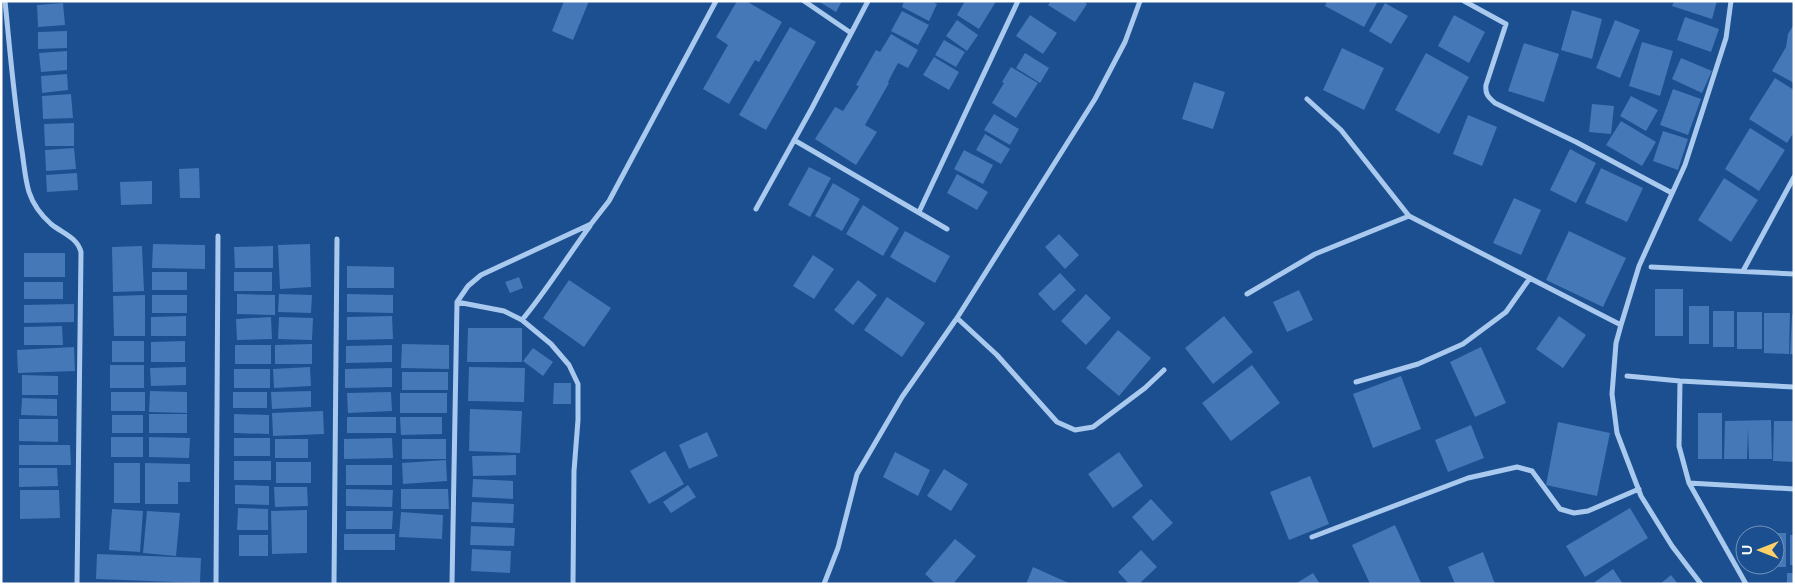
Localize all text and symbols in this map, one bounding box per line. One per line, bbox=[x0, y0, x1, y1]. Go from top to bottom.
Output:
north arrow bbox=[1735, 525, 1785, 575]
text: U bbox=[1738, 545, 1755, 555]

